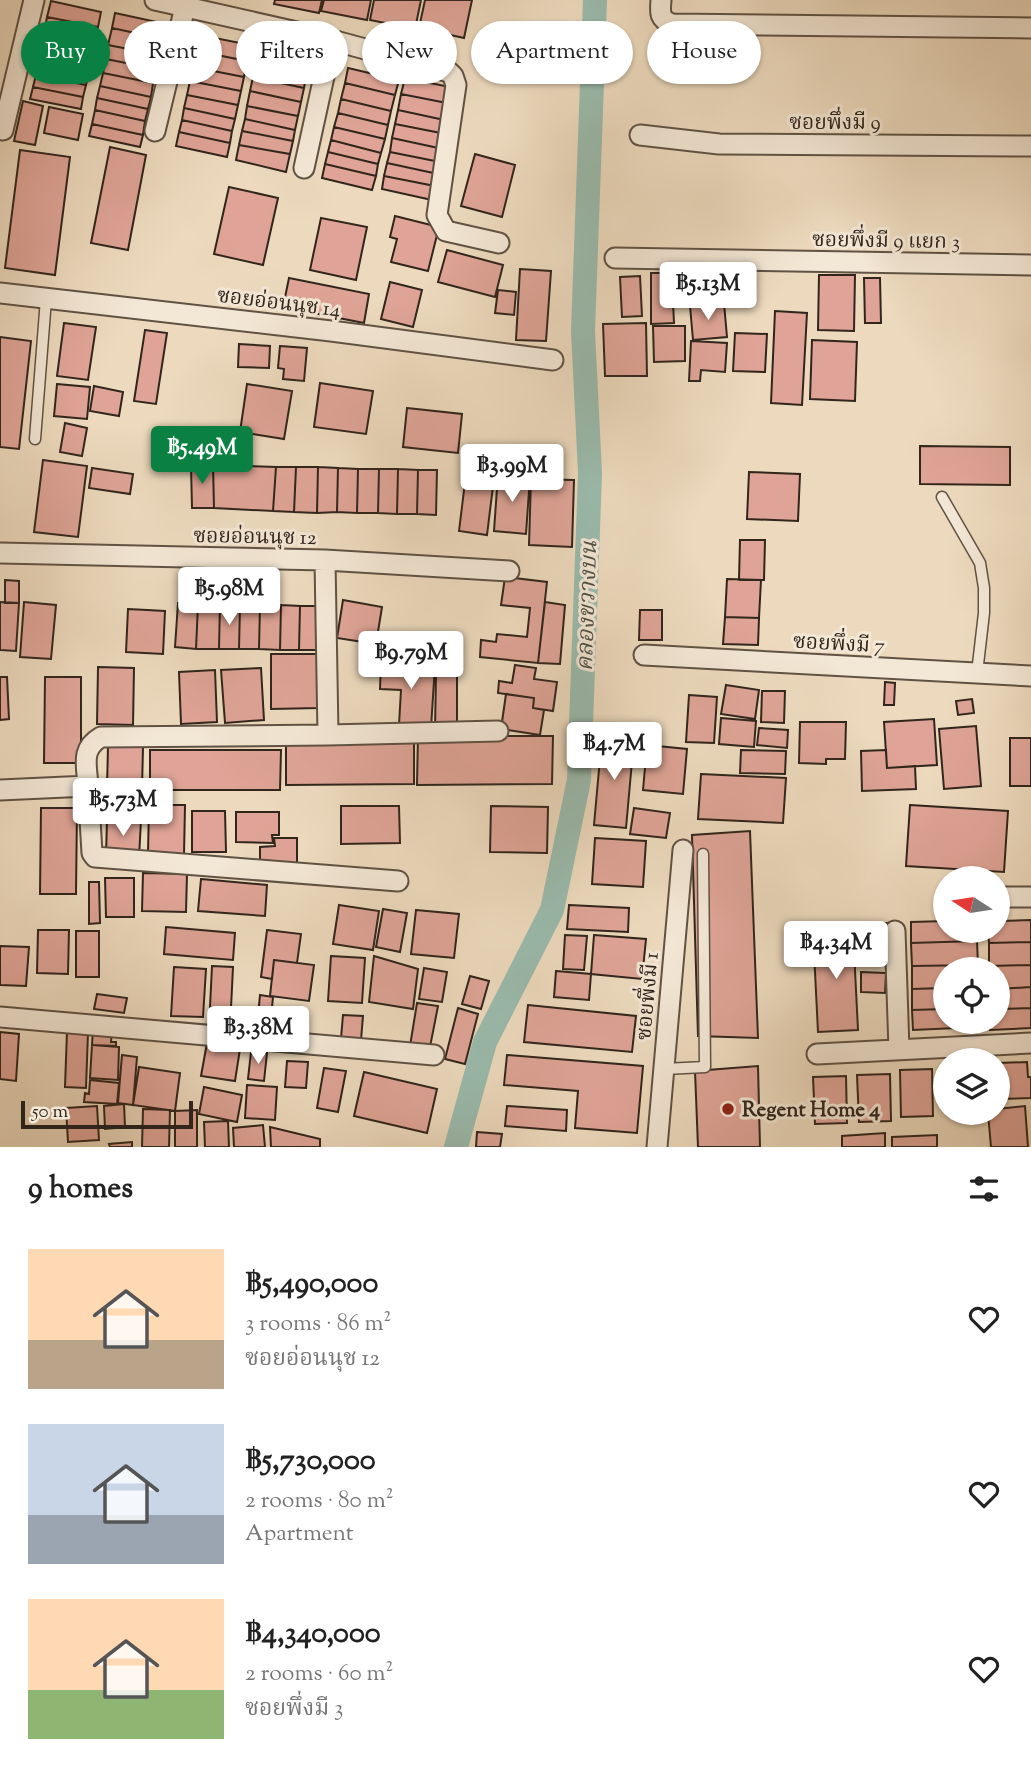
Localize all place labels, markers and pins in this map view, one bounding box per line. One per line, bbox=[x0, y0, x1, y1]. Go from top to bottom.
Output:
pin: ฿5.13M bbox=[651, 262, 765, 322]
pin: ฿5.49M bbox=[145, 426, 259, 486]
pin: ฿3.99M bbox=[455, 444, 569, 504]
pin: ฿5.98M bbox=[172, 568, 286, 627]
pin: ฿9.79M bbox=[354, 632, 468, 691]
pin: ฿4.7M bbox=[565, 722, 663, 782]
pin: ฿5.73M bbox=[66, 778, 180, 838]
pin: ฿4.34M bbox=[779, 922, 893, 981]
pin: ฿3.38M bbox=[201, 1006, 315, 1066]
place label: Regent Home 4 bbox=[742, 1096, 881, 1126]
marker: Regent Home 4 bbox=[720, 1101, 736, 1117]

